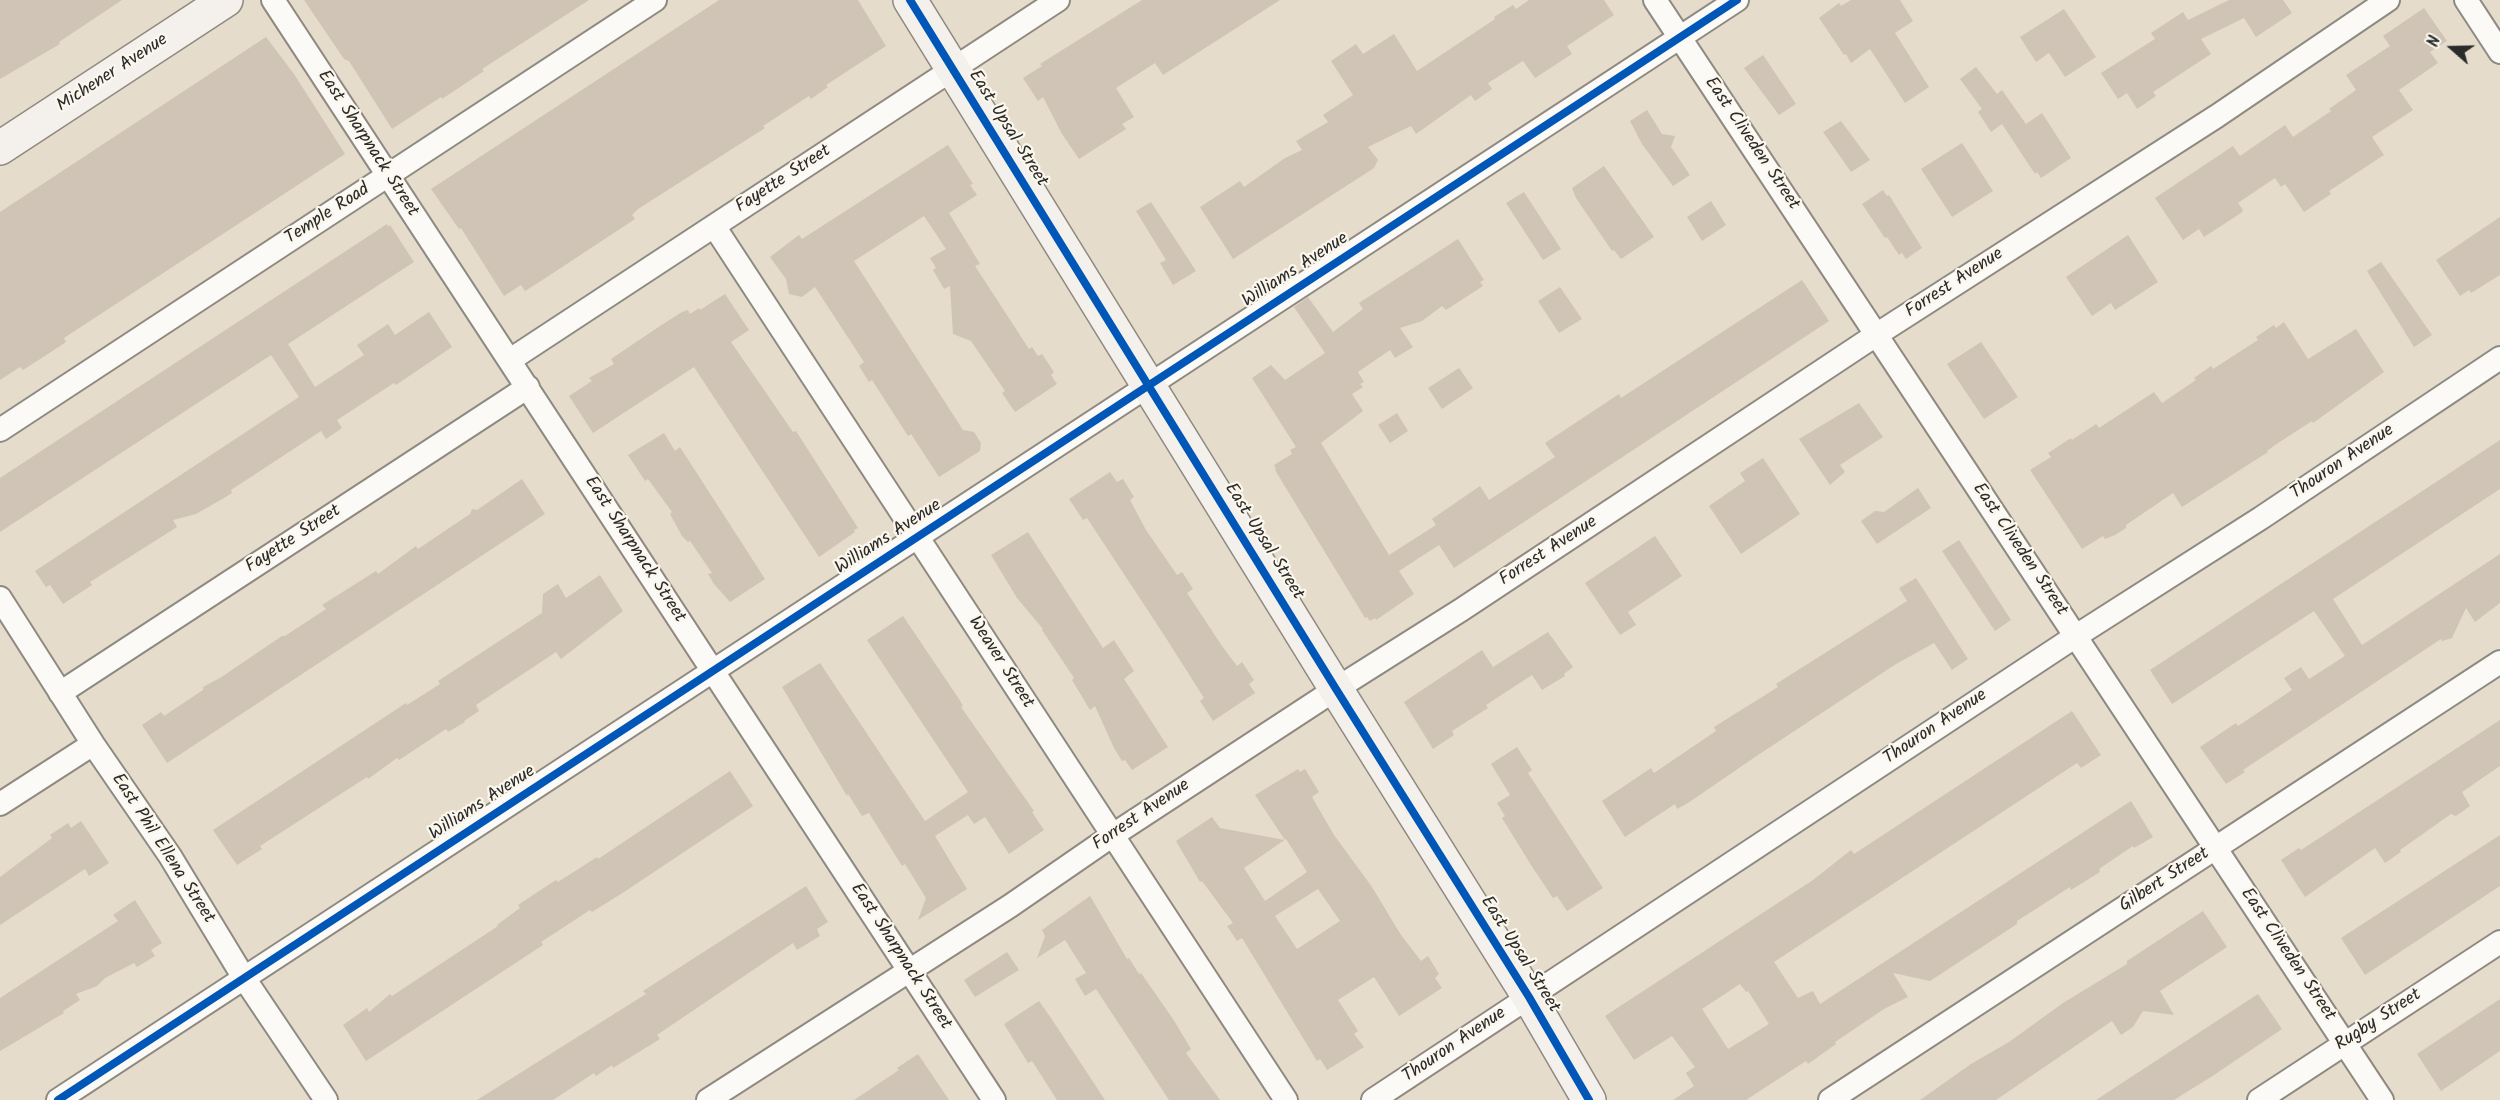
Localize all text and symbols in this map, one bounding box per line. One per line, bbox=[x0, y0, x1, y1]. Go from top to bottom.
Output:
north arrow bbox=[2422, 18, 2482, 78]
street label: Michener Avenue bbox=[53, 30, 173, 118]
text: N bbox=[2421, 33, 2448, 51]
street label: East Sharpnack Street bbox=[312, 67, 422, 221]
street label: East Upsal Street bbox=[962, 67, 1052, 191]
street label: East Cliveden Street bbox=[1699, 73, 1803, 215]
street label: Fayette Street bbox=[732, 141, 836, 219]
street label: Temple Road bbox=[282, 180, 374, 250]
street label: Williams Avenue bbox=[1239, 229, 1353, 313]
street label: Forrest Avenue bbox=[1902, 244, 2008, 324]
street label: Thouron Avenue bbox=[2287, 420, 2399, 506]
street label: East Sharpnack Street bbox=[579, 473, 689, 627]
street label: East Cliveden Street bbox=[1967, 479, 2071, 621]
street label: East Upsal Street bbox=[1218, 480, 1308, 604]
street label: Williams Avenue bbox=[832, 496, 946, 580]
street label: Fayette Street bbox=[242, 501, 346, 579]
street label: Forrest Avenue bbox=[1496, 512, 1602, 592]
street label: Weaver Street bbox=[962, 613, 1038, 713]
street label: Thouron Avenue bbox=[1880, 685, 1992, 771]
street label: Williams Avenue bbox=[426, 762, 540, 846]
street label: East Phil Ellena Street bbox=[105, 770, 219, 928]
street label: Forrest Avenue bbox=[1089, 776, 1195, 856]
street label: Gilbert Street bbox=[2116, 844, 2214, 918]
street label: East Sharpnack Street bbox=[845, 880, 955, 1034]
street label: East Cliveden Street bbox=[2235, 884, 2339, 1026]
street label: East Upsal Street bbox=[1474, 893, 1564, 1017]
street label: Rugby Street bbox=[2332, 985, 2426, 1057]
street label: Thouron Avenue bbox=[1399, 1003, 1511, 1089]

